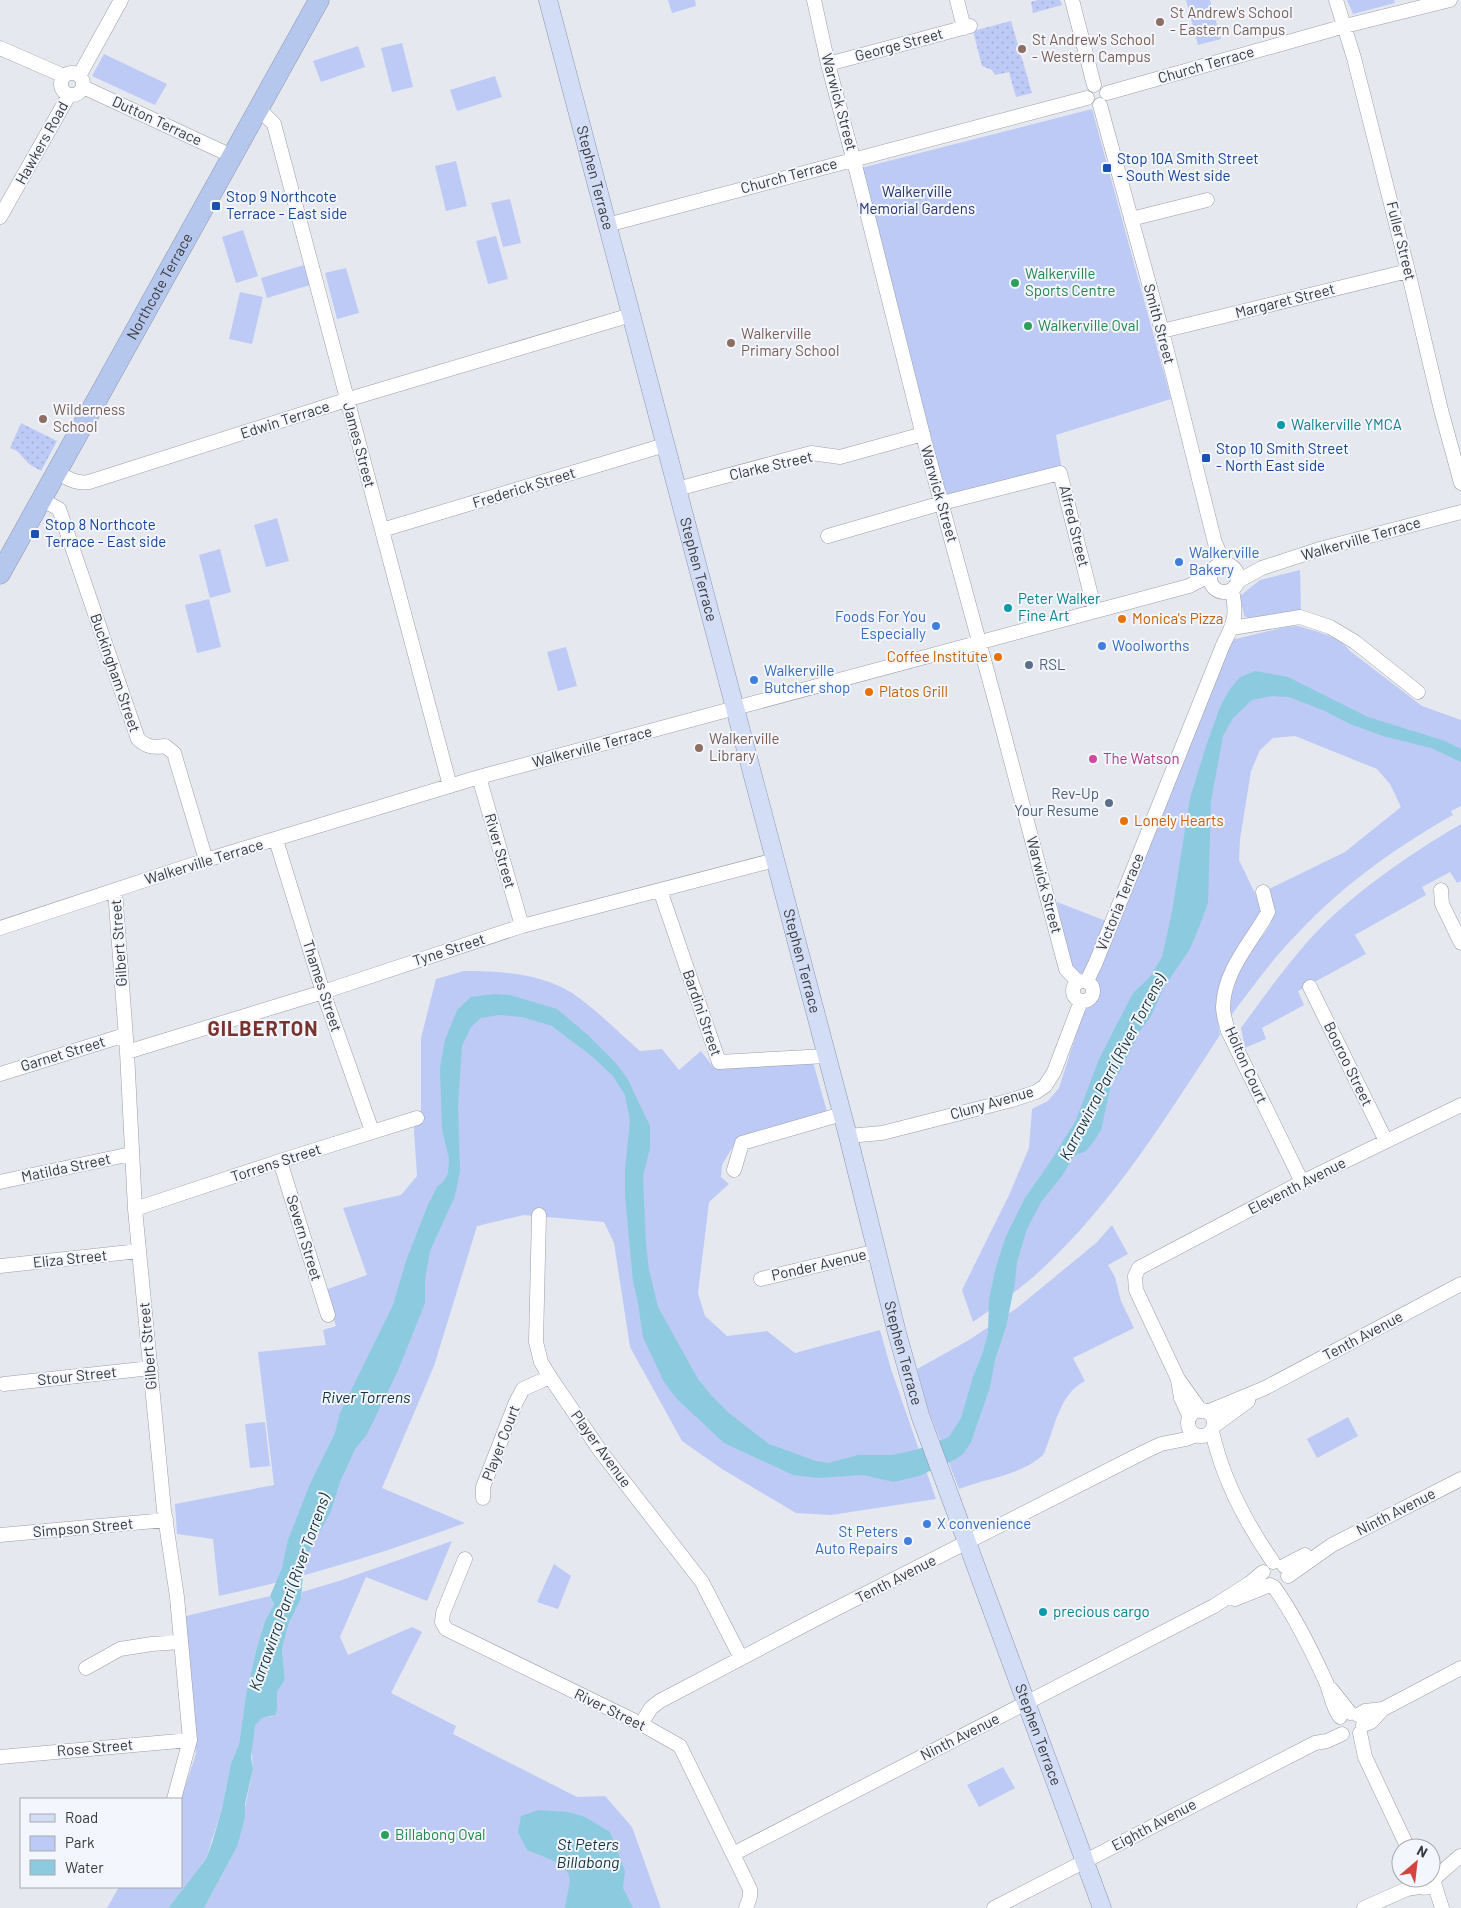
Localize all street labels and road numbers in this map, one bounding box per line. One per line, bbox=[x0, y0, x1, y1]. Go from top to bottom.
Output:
street label: George Street bbox=[853, 24, 945, 64]
street label: Church Terrace bbox=[1156, 42, 1256, 86]
street label: Warwick Street bbox=[818, 51, 862, 152]
street label: Dutton Terrace bbox=[110, 91, 205, 149]
street label: Hawkers Road bbox=[11, 98, 71, 187]
street label: Stephen Terrace bbox=[574, 124, 618, 232]
street label: Church Terrace bbox=[738, 153, 839, 197]
street label: Fuller Street bbox=[1383, 199, 1420, 282]
street label: Northcote Terrace bbox=[122, 229, 196, 343]
street label: Margaret Street bbox=[1233, 279, 1336, 321]
street label: Smith Street bbox=[1141, 282, 1179, 366]
street label: Edwin Terrace bbox=[238, 396, 332, 442]
street label: James Street bbox=[340, 400, 380, 489]
street label: Warwick Street bbox=[918, 443, 962, 544]
street label: Clarke Street bbox=[727, 447, 814, 483]
street label: Frederick Street bbox=[470, 463, 577, 511]
street label: Alfred Street bbox=[1056, 483, 1094, 568]
street label: Walkerville Terrace bbox=[1299, 512, 1422, 564]
street label: Stephen Terrace bbox=[677, 515, 722, 623]
street label: Buckingham Street bbox=[87, 611, 145, 735]
street label: Walkerville Terrace bbox=[530, 721, 654, 771]
street label: River Street bbox=[482, 811, 520, 890]
street label: Walkerville Terrace bbox=[142, 834, 265, 888]
street label: Warwick Street bbox=[1023, 834, 1067, 935]
street label: Victoria Terrace bbox=[1091, 850, 1147, 953]
street label: Gilbert Street bbox=[106, 899, 130, 987]
street label: Stephen Terrace bbox=[780, 907, 825, 1015]
street label: Tyne Street bbox=[410, 929, 487, 969]
street label: Thames Street bbox=[300, 937, 346, 1034]
street label: Bardini Street bbox=[680, 967, 726, 1058]
street label: Booroo Street bbox=[1321, 1019, 1377, 1109]
street label: Holton Court bbox=[1222, 1023, 1272, 1106]
street label: Garnet Street bbox=[18, 1032, 107, 1074]
street label: Cluny Avenue bbox=[948, 1082, 1036, 1123]
street label: Torrens Street bbox=[228, 1139, 323, 1185]
street label: Matilda Street bbox=[19, 1149, 112, 1185]
street label: Eleventh Avenue bbox=[1245, 1153, 1349, 1218]
street label: Severn Street bbox=[283, 1193, 327, 1283]
street label: Ponder Avenue bbox=[769, 1244, 868, 1284]
street label: Eliza Street bbox=[32, 1245, 108, 1271]
street label: Stephen Terrace bbox=[881, 1299, 927, 1407]
street label: Gilbert Street bbox=[134, 1302, 160, 1391]
street label: Tenth Avenue bbox=[1320, 1307, 1406, 1364]
street label: Stour Street bbox=[36, 1362, 117, 1388]
street label: Player Court bbox=[477, 1402, 523, 1483]
street label: Player Avenue bbox=[568, 1406, 636, 1490]
street label: Ninth Avenue bbox=[1353, 1484, 1438, 1539]
street label: Simpson Street bbox=[32, 1514, 134, 1540]
street label: Tenth Avenue bbox=[852, 1550, 939, 1606]
street label: Stephen Terrace bbox=[1012, 1681, 1066, 1788]
street label: River Street bbox=[572, 1684, 649, 1734]
street label: Ninth Avenue bbox=[917, 1709, 1002, 1764]
street label: Rose Street bbox=[56, 1735, 134, 1759]
street label: Eighth Avenue bbox=[1108, 1794, 1199, 1854]

